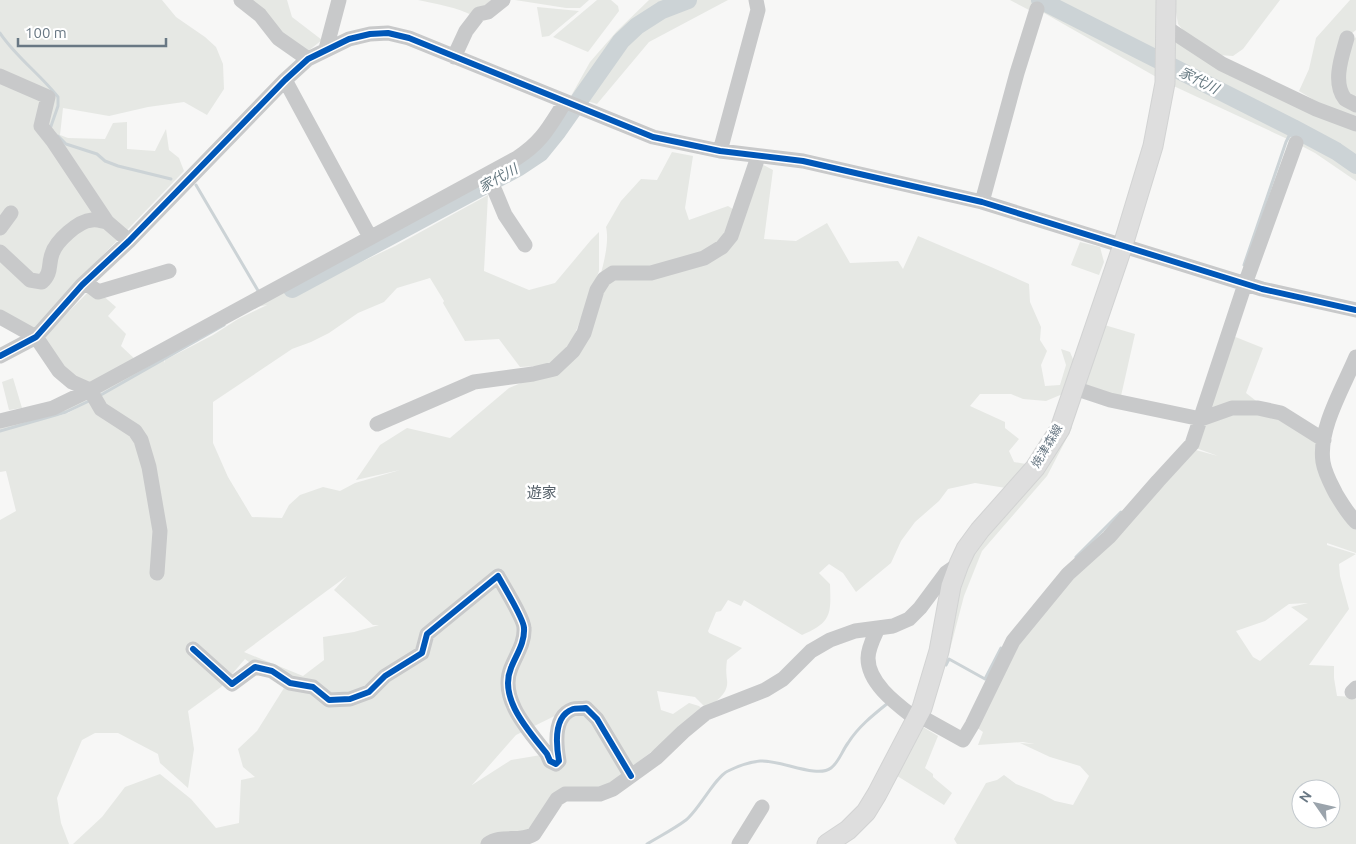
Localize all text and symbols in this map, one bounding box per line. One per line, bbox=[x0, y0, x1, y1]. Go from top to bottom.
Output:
scale bar bbox=[18, 15, 165, 47]
text: 100 m bbox=[25, 24, 67, 41]
water label: 家代川 bbox=[1177, 63, 1223, 98]
water label: 家代川 bbox=[476, 160, 522, 195]
street label: 焼津森線 bbox=[1029, 422, 1065, 470]
district label: 遊家 bbox=[527, 484, 557, 501]
north arrow bbox=[1291, 779, 1341, 829]
text: N bbox=[1296, 788, 1315, 806]

